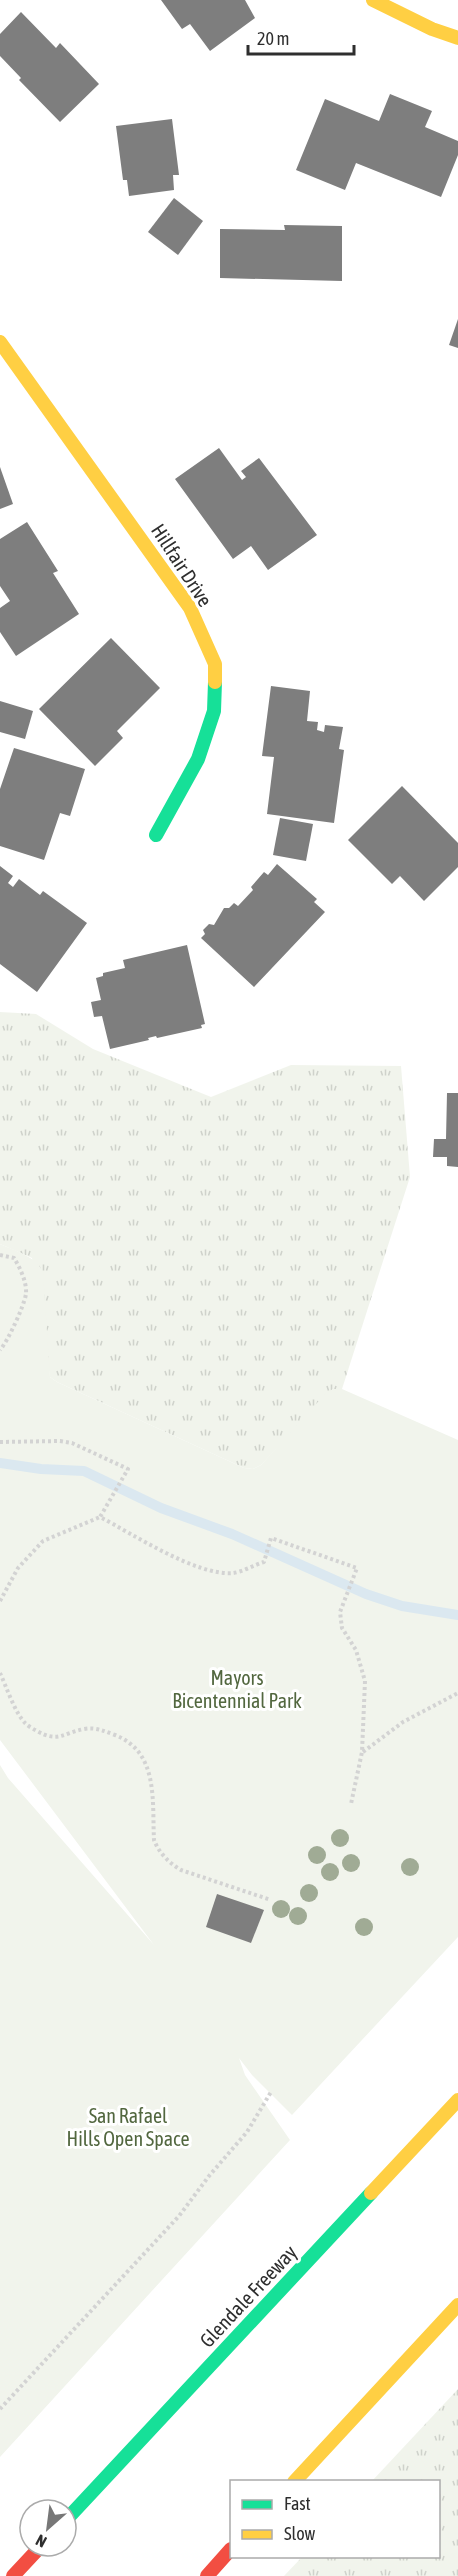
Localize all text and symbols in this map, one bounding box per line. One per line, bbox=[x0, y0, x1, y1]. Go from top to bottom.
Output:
scale bar bbox=[248, 18, 354, 56]
text: 20 m bbox=[257, 28, 289, 49]
street label: Hillfair Drive bbox=[147, 519, 217, 611]
park label: Mayors Bicentennial Park bbox=[172, 1666, 302, 1712]
park label: San Rafael Hills Open Space bbox=[67, 2104, 189, 2150]
street label: Glendale Freeway bbox=[195, 2240, 301, 2352]
legend bbox=[230, 2480, 440, 2558]
text: Fast bbox=[284, 2493, 311, 2514]
north arrow bbox=[18, 2498, 78, 2558]
text: Slow bbox=[284, 2523, 315, 2544]
text: N bbox=[33, 2531, 49, 2551]

